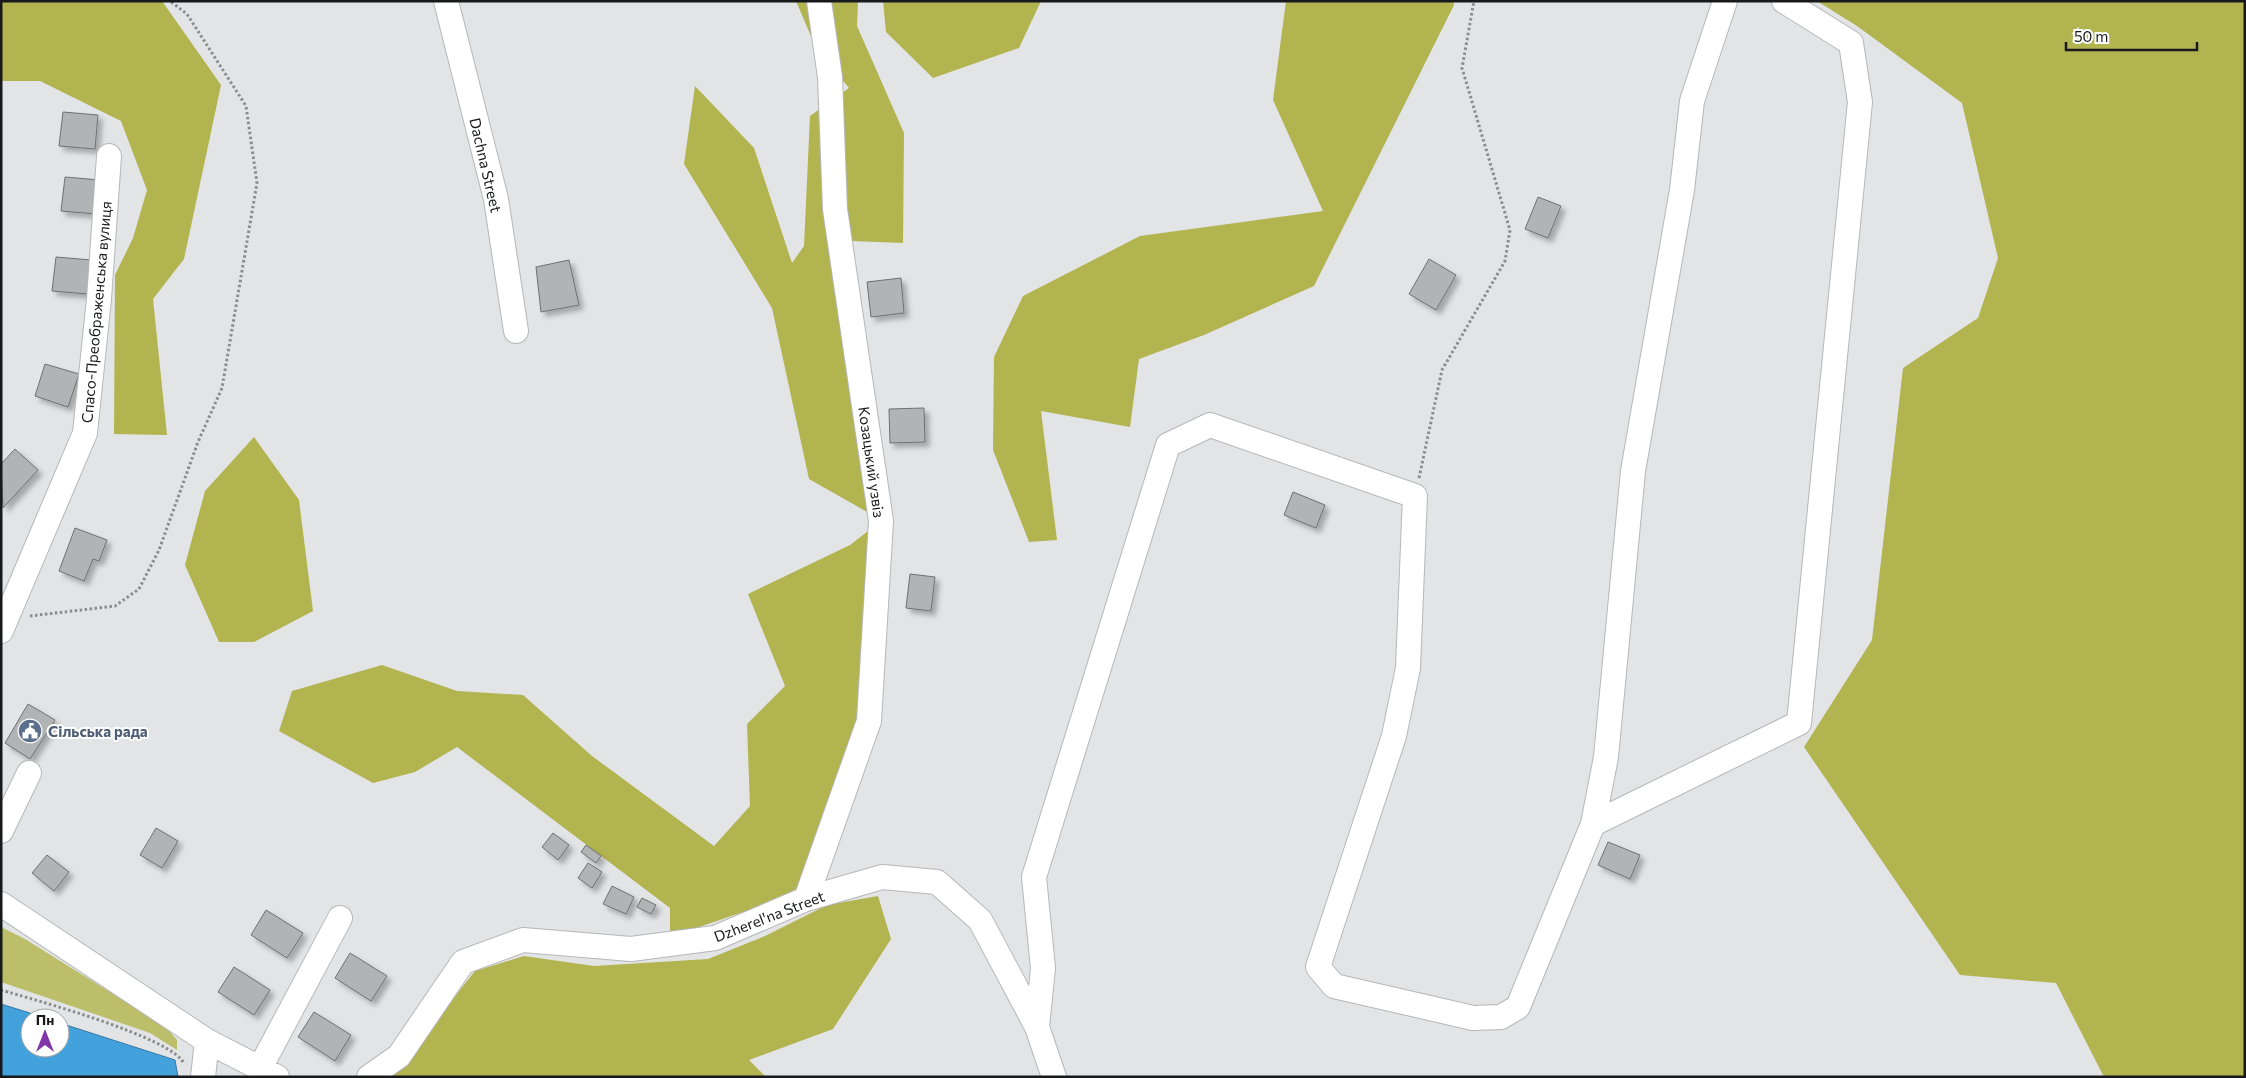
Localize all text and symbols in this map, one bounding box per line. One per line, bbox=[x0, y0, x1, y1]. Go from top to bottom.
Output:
scale bar bbox=[2066, 20, 2197, 52]
text: 50 m bbox=[2074, 27, 2108, 45]
street label: Dachna Street bbox=[466, 116, 506, 214]
street label: Спасо-Преображенська вулиця bbox=[77, 200, 115, 424]
street label: Козацький узвіз bbox=[855, 405, 889, 519]
public building icon: Сільська рада bbox=[17, 718, 43, 744]
place label: Сільська рада bbox=[48, 722, 148, 740]
street label: Dzherel'na Street bbox=[711, 887, 827, 945]
north arrow bbox=[20, 1008, 70, 1058]
text: Пн bbox=[36, 1011, 54, 1028]

